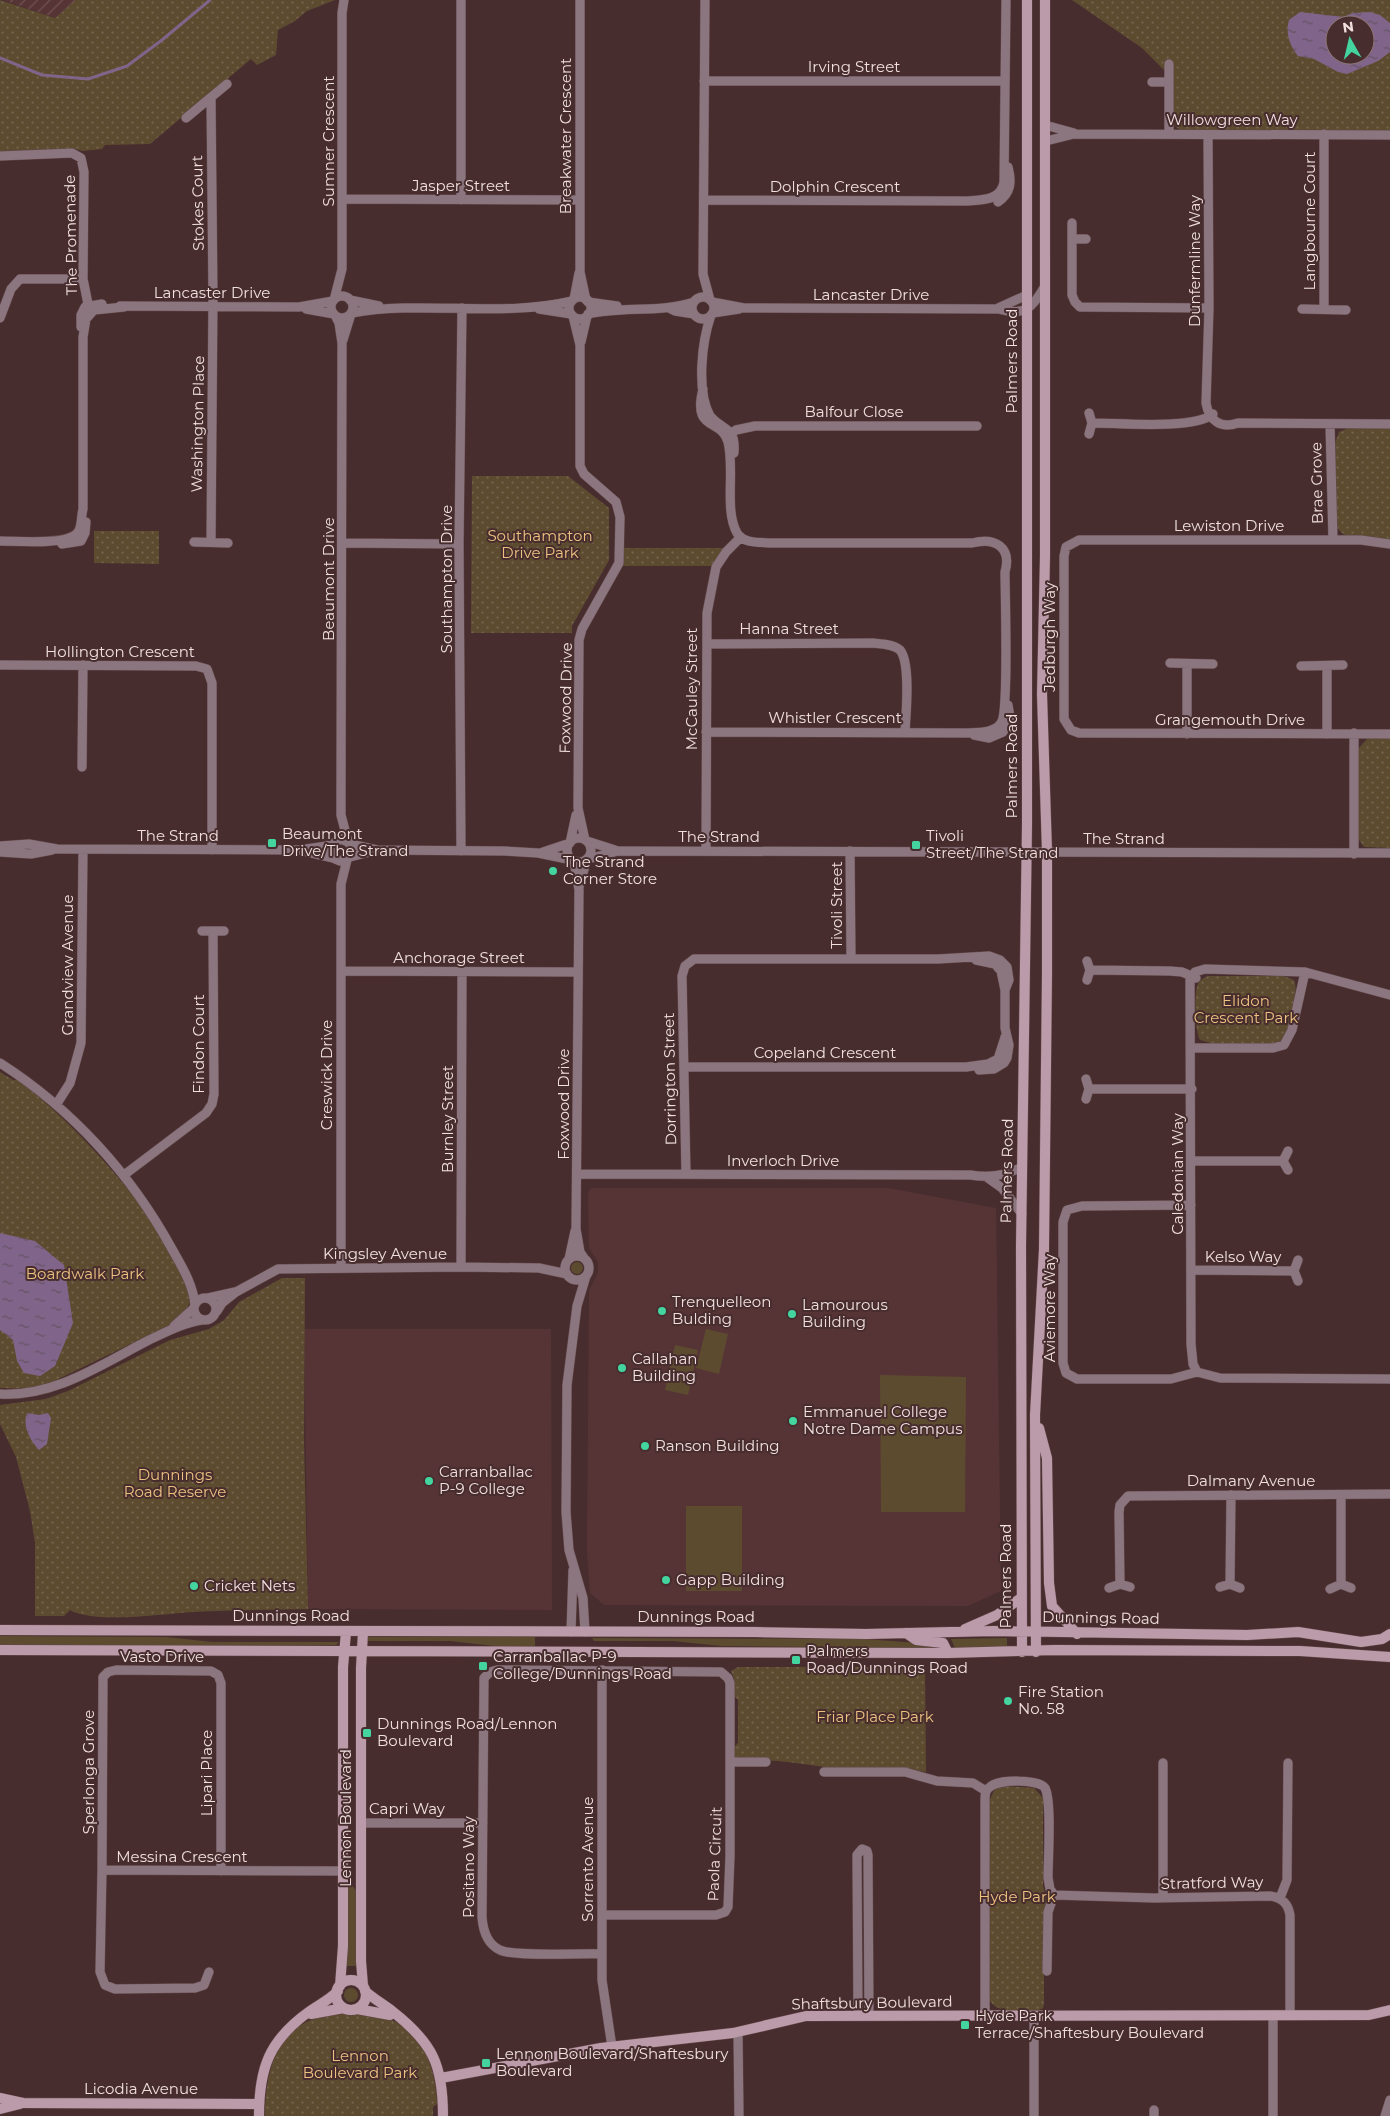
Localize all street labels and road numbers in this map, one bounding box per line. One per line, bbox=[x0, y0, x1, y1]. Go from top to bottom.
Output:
street label: Irving Street bbox=[808, 57, 900, 76]
street label: Breakwater Crescent bbox=[556, 58, 575, 214]
street label: Sumner Crescent bbox=[319, 76, 338, 206]
street label: Willowgreen Way bbox=[1166, 110, 1299, 129]
street label: Langbourne Court bbox=[1300, 152, 1319, 290]
street label: Stokes Court bbox=[187, 155, 208, 251]
street label: The Promenade bbox=[60, 175, 81, 295]
street label: Jasper Street bbox=[411, 176, 510, 195]
street label: Dolphin Crescent bbox=[770, 177, 900, 196]
street label: Dunfermline Way bbox=[1185, 194, 1204, 327]
street label: Lancaster Drive bbox=[154, 283, 270, 302]
street label: Lancaster Drive bbox=[813, 285, 929, 304]
street label: Palmers Road bbox=[1002, 309, 1021, 413]
street label: Washington Place bbox=[187, 355, 208, 493]
street label: Balfour Close bbox=[804, 402, 904, 421]
street label: Brae Grove bbox=[1306, 442, 1327, 524]
street label: Southampton Drive bbox=[437, 505, 456, 653]
street label: Lewiston Drive bbox=[1174, 516, 1284, 535]
street label: Beaumont Drive bbox=[319, 517, 338, 641]
street label: Jedburgh Way bbox=[1040, 581, 1059, 693]
street label: Hanna Street bbox=[739, 619, 839, 638]
street label: McCauley Street bbox=[682, 628, 701, 750]
street label: Hollington Crescent bbox=[45, 642, 195, 661]
street label: Foxwood Drive bbox=[555, 642, 576, 754]
street label: Whistler Crescent bbox=[768, 708, 902, 727]
street label: Grangemouth Drive bbox=[1155, 710, 1305, 729]
street label: Palmers Road bbox=[1002, 714, 1021, 818]
street label: The Strand bbox=[137, 826, 219, 845]
street label: The Strand bbox=[678, 827, 760, 846]
street label: The Strand bbox=[1083, 829, 1165, 848]
street label: Tivoli Street bbox=[827, 861, 846, 949]
street label: Grandview Avenue bbox=[58, 895, 77, 1035]
street label: Anchorage Street bbox=[393, 948, 525, 967]
street label: Findon Court bbox=[189, 994, 208, 1094]
street label: Dorrington Street bbox=[659, 1013, 680, 1146]
street label: Creswick Drive bbox=[317, 1020, 336, 1130]
street label: Copeland Crescent bbox=[754, 1043, 896, 1062]
street label: Foxwood Drive bbox=[554, 1048, 573, 1160]
street label: Burnley Street bbox=[438, 1065, 457, 1173]
street label: Caledonian Way bbox=[1168, 1112, 1187, 1235]
street label: Palmers Road bbox=[996, 1118, 1017, 1224]
street label: Inverloch Drive bbox=[727, 1151, 839, 1170]
street label: Kingsley Avenue bbox=[323, 1244, 447, 1263]
street label: Kelso Way bbox=[1205, 1247, 1282, 1266]
street label: Aviemore Way bbox=[1040, 1253, 1059, 1362]
street label: Dalmany Avenue bbox=[1187, 1471, 1315, 1490]
street label: Palmers Road bbox=[996, 1524, 1015, 1628]
street label: Dunnings Road bbox=[232, 1606, 350, 1625]
street label: Dunnings Road bbox=[637, 1607, 755, 1626]
street label: Dunnings Road bbox=[1042, 1607, 1160, 1628]
street label: Vasto Drive bbox=[120, 1647, 204, 1666]
street label: Sperlonga Grove bbox=[79, 1710, 98, 1834]
street label: Lipari Place bbox=[197, 1730, 216, 1816]
street label: Lennon Boulevard bbox=[336, 1749, 355, 1887]
street label: Sorrento Avenue bbox=[578, 1796, 597, 1922]
street label: Capri Way bbox=[369, 1799, 446, 1818]
street label: Paola Circuit bbox=[703, 1806, 726, 1902]
street label: Positano Way bbox=[459, 1815, 478, 1918]
street label: Messina Crescent bbox=[116, 1847, 248, 1866]
street label: Stratford Way bbox=[1161, 1872, 1264, 1893]
street label: Shaftsbury Boulevard bbox=[791, 1992, 953, 2013]
street label: Licodia Avenue bbox=[84, 2079, 198, 2098]

